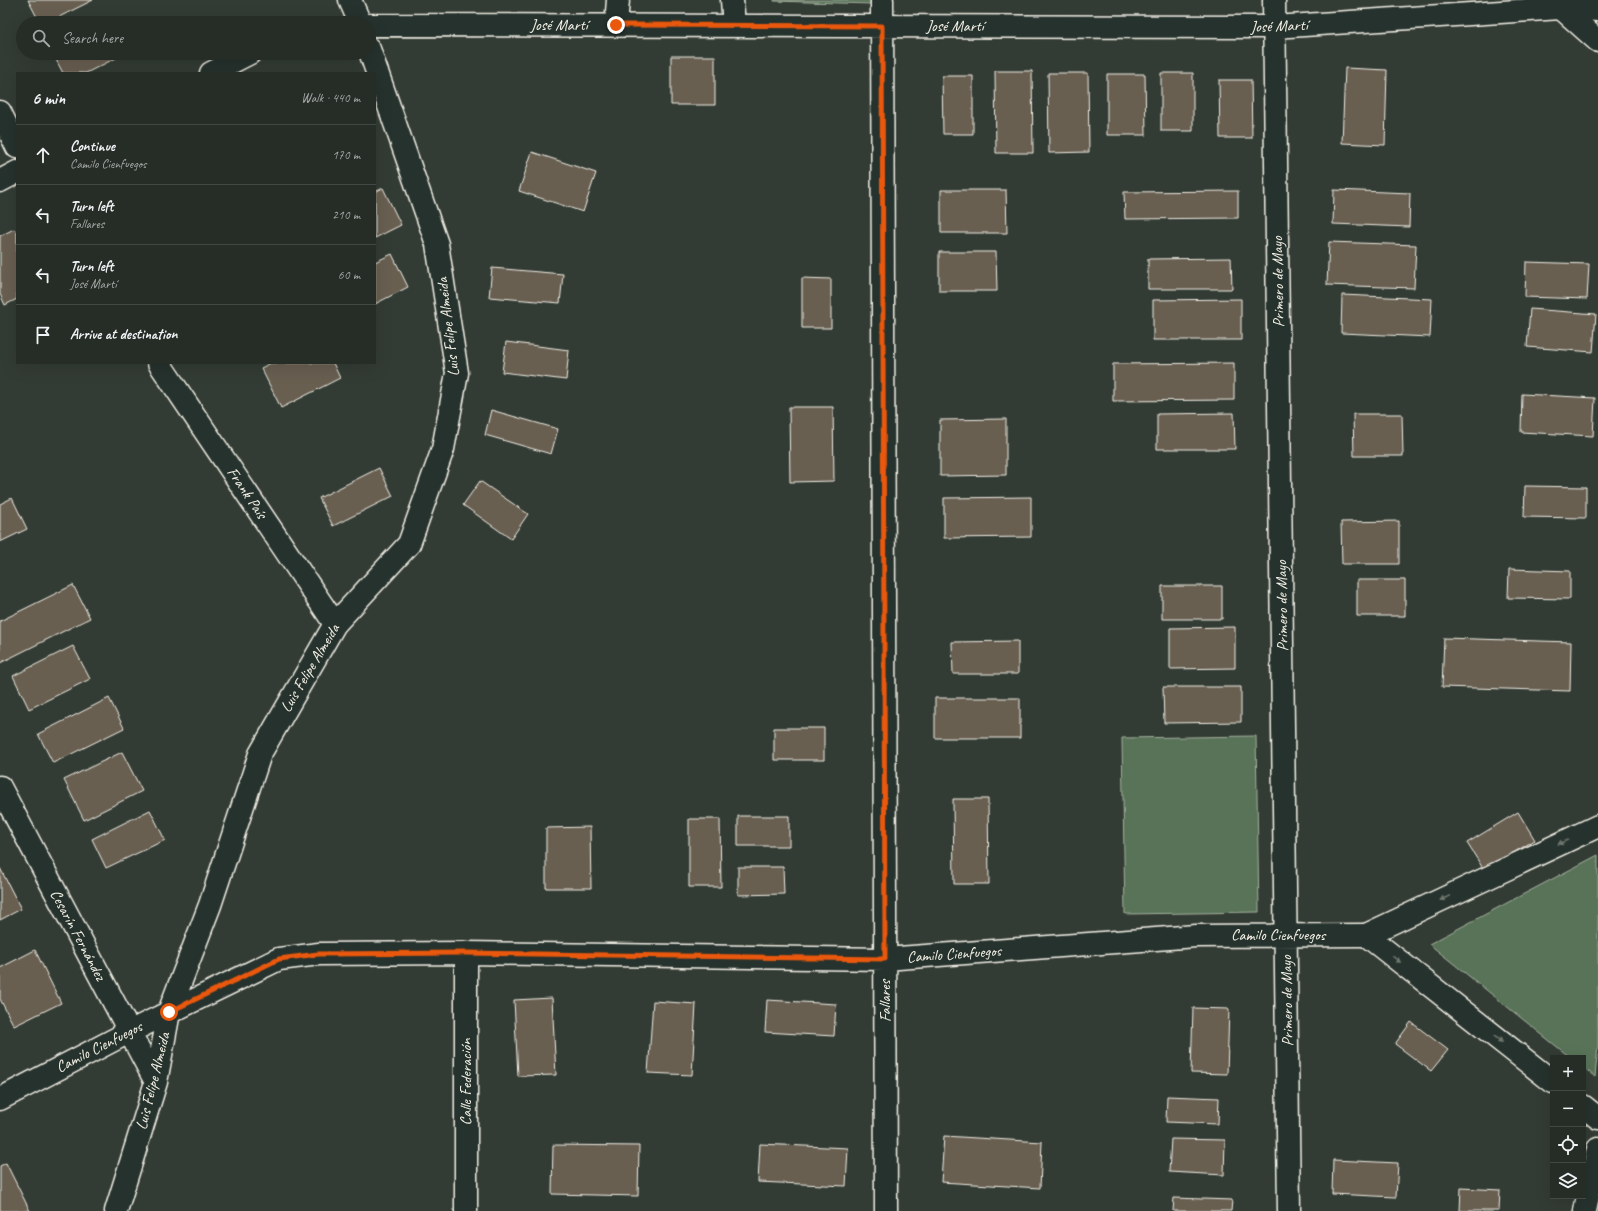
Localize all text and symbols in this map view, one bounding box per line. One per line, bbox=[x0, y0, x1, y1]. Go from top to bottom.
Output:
street label: José Martí bbox=[529, 15, 591, 35]
street label: José Martí bbox=[1249, 15, 1311, 37]
search box bbox=[16, 16, 376, 60]
route end bbox=[607, 16, 625, 34]
street label: José Martí bbox=[925, 16, 987, 36]
icon: search bbox=[30, 27, 52, 49]
text: Search here bbox=[62, 29, 123, 48]
text: 6 min bbox=[32, 88, 65, 109]
text: Walk · 440 m bbox=[301, 90, 360, 106]
text: Continue bbox=[70, 137, 115, 156]
icon: ahead bbox=[32, 144, 54, 166]
text: 170 m bbox=[332, 147, 360, 163]
text: Camilo Cienfuegos bbox=[70, 156, 147, 172]
text: Turn left bbox=[70, 197, 113, 216]
icon: left bbox=[32, 204, 54, 226]
text: 210 m bbox=[332, 207, 360, 223]
text: Fallares bbox=[70, 216, 104, 232]
street label: Primero de Mayo bbox=[1267, 235, 1289, 328]
text: Turn left bbox=[70, 257, 113, 276]
icon: left bbox=[32, 264, 54, 286]
text: 60 m bbox=[338, 267, 360, 283]
street label: Luis Felipe Almeida bbox=[432, 275, 464, 378]
text: José Martí bbox=[70, 276, 117, 292]
icon: arrive bbox=[32, 324, 54, 346]
text: Arrive at destination bbox=[70, 325, 177, 344]
street label: Frank País bbox=[222, 463, 272, 524]
street label: Primero de Mayo bbox=[1271, 559, 1293, 652]
street label: Luis Felipe Almeida bbox=[276, 619, 345, 716]
one-way arrow bbox=[1557, 839, 1568, 845]
street label: Cesarín Fernández bbox=[46, 886, 111, 985]
one-way arrow bbox=[1439, 894, 1451, 901]
street label: Camilo Cienfuegos bbox=[1231, 925, 1327, 945]
street label: Camilo Cienfuegos bbox=[906, 941, 1003, 967]
street label: Primero de Mayo bbox=[1276, 954, 1298, 1047]
one-way arrow bbox=[1391, 955, 1402, 963]
street label: Fallares bbox=[875, 978, 895, 1022]
route start bbox=[160, 1003, 178, 1021]
street label: Camilo Cienfuegos bbox=[52, 1016, 147, 1077]
street label: Luis Felipe Almeida bbox=[131, 1029, 175, 1132]
one-way arrow bbox=[1493, 1035, 1504, 1044]
street label: Calle Federación bbox=[456, 1038, 476, 1125]
map controls bbox=[1550, 1055, 1586, 1199]
button: + bbox=[1550, 1055, 1586, 1091]
button: − bbox=[1550, 1091, 1586, 1127]
button: locate bbox=[1550, 1127, 1586, 1163]
button: layers bbox=[1550, 1163, 1586, 1199]

